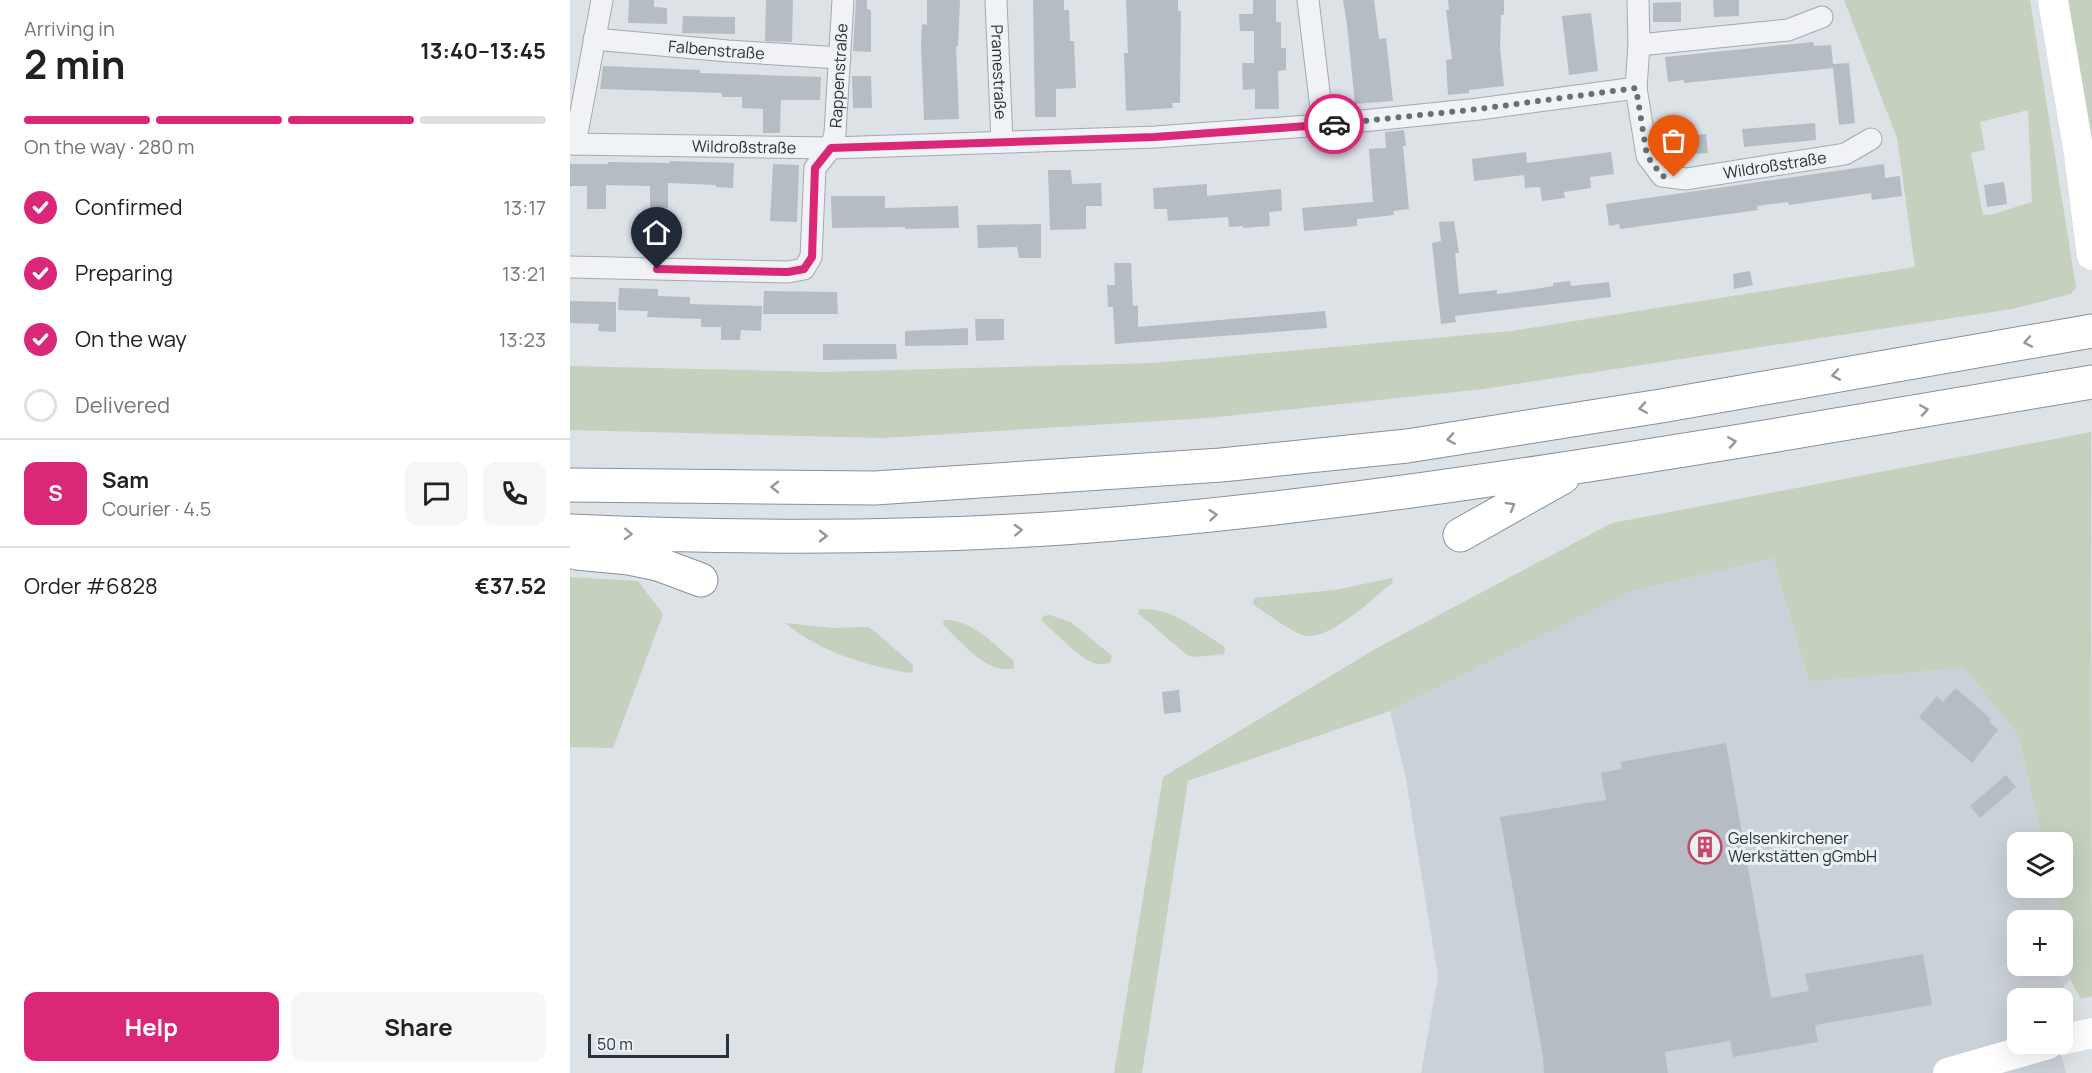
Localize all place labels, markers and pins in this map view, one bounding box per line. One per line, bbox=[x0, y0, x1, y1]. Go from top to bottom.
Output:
pin bbox=[1648, 115, 1699, 177]
pin bbox=[631, 207, 682, 269]
place label: Gelsenkirchener Werkstätten gGmbH bbox=[1728, 827, 1877, 867]
building icon: Gelsenkirchener Werkstätten gGmbH bbox=[1687, 829, 1723, 865]

